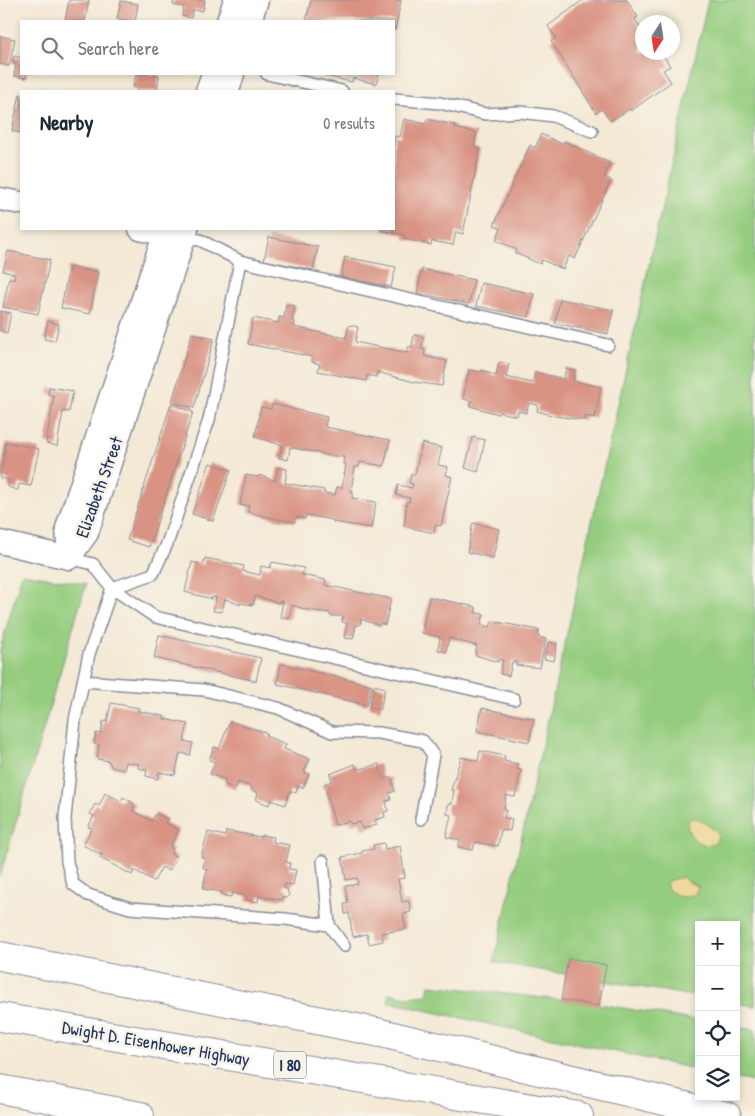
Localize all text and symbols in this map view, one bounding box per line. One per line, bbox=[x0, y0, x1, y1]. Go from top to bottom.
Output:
north arrow bbox=[635, 15, 680, 60]
search box bbox=[20, 20, 395, 75]
icon: search bbox=[38, 34, 66, 62]
text: Search here bbox=[78, 35, 159, 61]
text: Nearby bbox=[40, 108, 93, 137]
text: 0 results bbox=[323, 112, 375, 134]
street label: Elizabeth Street bbox=[69, 432, 129, 541]
map controls bbox=[695, 921, 740, 1101]
button: + bbox=[695, 921, 740, 966]
button: − bbox=[695, 966, 740, 1011]
button: locate bbox=[695, 1011, 740, 1056]
street label: Dwight D. Eisenhower Highway bbox=[60, 1014, 252, 1072]
road number: I 80 bbox=[274, 1052, 306, 1078]
button: layers bbox=[695, 1056, 740, 1101]

